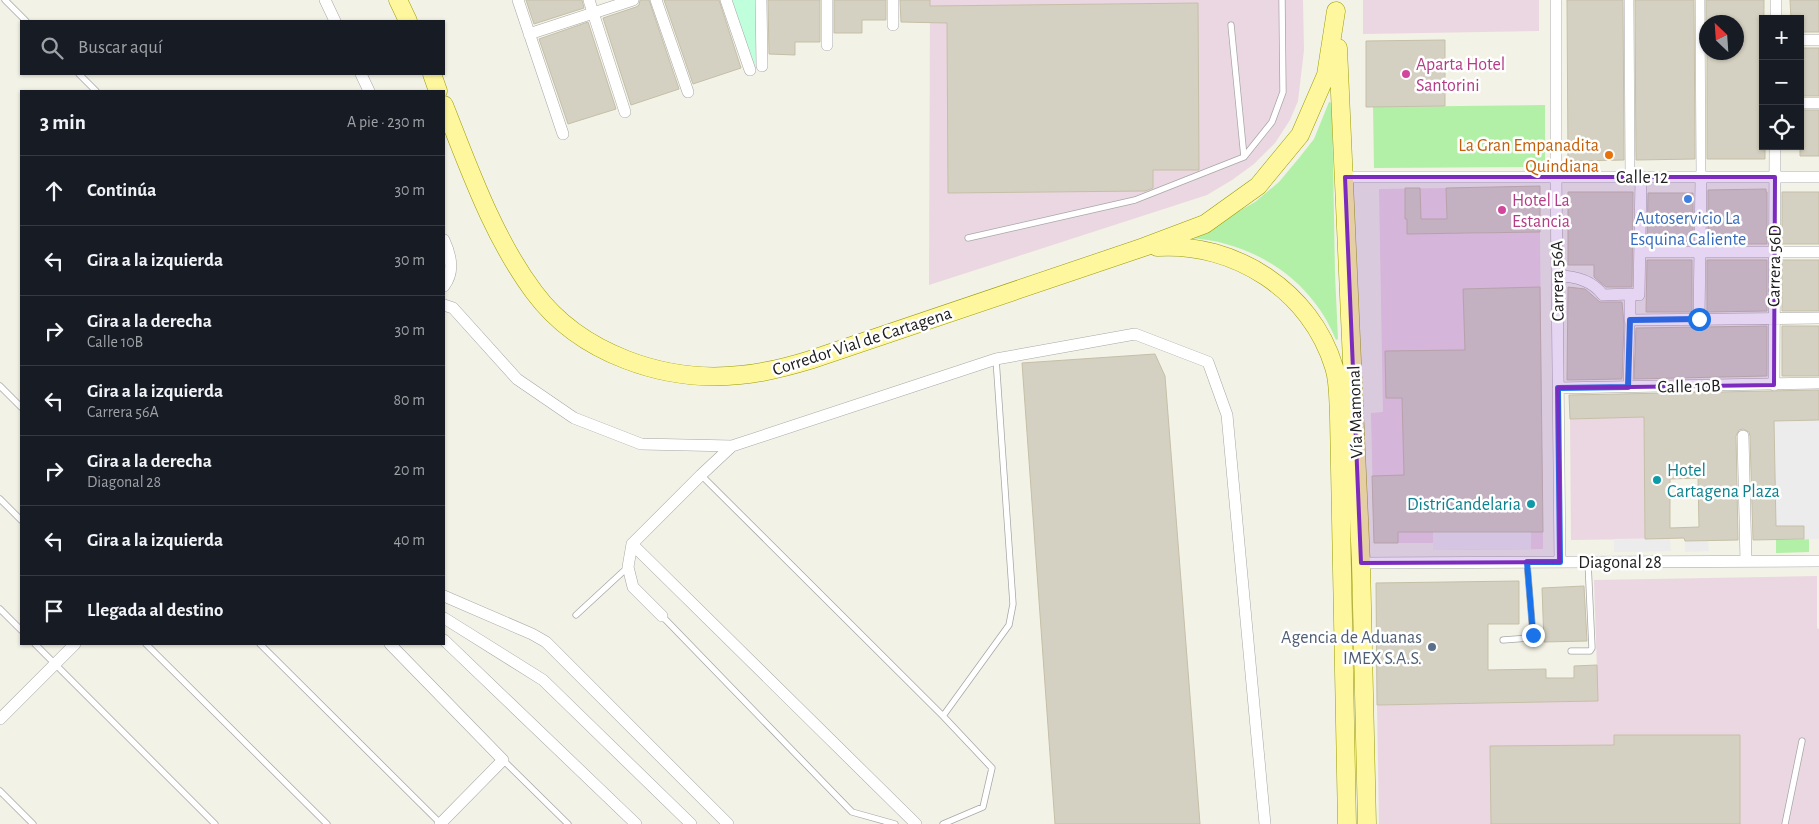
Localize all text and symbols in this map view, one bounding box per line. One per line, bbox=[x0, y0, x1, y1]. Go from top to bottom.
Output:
north arrow bbox=[1699, 15, 1744, 60]
map controls bbox=[1759, 15, 1804, 150]
button: + bbox=[1759, 15, 1804, 60]
search box bbox=[20, 20, 445, 75]
icon: search bbox=[38, 34, 66, 62]
text: Buscar aquí bbox=[78, 38, 163, 57]
place label: Aparta Hotel Santorini bbox=[1416, 56, 1505, 95]
button: − bbox=[1759, 60, 1804, 105]
marker: Aparta Hotel Santorini bbox=[1400, 68, 1412, 80]
button: locate bbox=[1759, 105, 1804, 150]
text: 3 min bbox=[40, 112, 86, 133]
text: A pie · 230 m bbox=[347, 114, 425, 130]
place label: La Gran Empanadita Quindiana bbox=[1458, 137, 1599, 176]
marker: La Gran Empanadita Quindiana bbox=[1603, 149, 1615, 161]
street label: Calle 12 bbox=[1616, 169, 1668, 187]
icon: ahead bbox=[40, 177, 68, 205]
text: Continúa bbox=[87, 181, 156, 200]
text: 30 m bbox=[395, 182, 425, 198]
place label: Hotel La Estancia bbox=[1512, 192, 1570, 231]
marker: Autoservicio La Esquina Caliente bbox=[1682, 193, 1694, 205]
marker: Hotel La Estancia bbox=[1496, 204, 1508, 216]
place label: Autoservicio La Esquina Caliente bbox=[1630, 210, 1746, 249]
street label: Carrera 56D bbox=[1765, 225, 1785, 307]
street label: Carrera 56A bbox=[1548, 240, 1568, 321]
icon: left bbox=[40, 247, 68, 275]
text: Gira a la izquierda bbox=[87, 251, 223, 270]
text: 30 m bbox=[395, 252, 425, 268]
street label: Corredor Vial de Cartagena bbox=[771, 304, 954, 379]
route start bbox=[1688, 308, 1711, 331]
text: Gira a la derecha bbox=[87, 312, 212, 331]
icon: right bbox=[40, 317, 68, 345]
text: 30 m bbox=[395, 322, 425, 338]
text: Calle 10B bbox=[87, 334, 143, 350]
street label: Vía Mamonal bbox=[1345, 365, 1367, 459]
street label: Calle 10B bbox=[1657, 377, 1721, 397]
text: Gira a la izquierda bbox=[87, 382, 223, 401]
icon: left bbox=[40, 387, 68, 415]
text: 80 m bbox=[394, 392, 425, 408]
text: Carrera 56A bbox=[87, 404, 159, 420]
text: Gira a la derecha bbox=[87, 452, 212, 471]
icon: right bbox=[40, 457, 68, 485]
text: 20 m bbox=[394, 462, 425, 478]
place label: Hotel Cartagena Plaza bbox=[1667, 462, 1780, 501]
text: Diagonal 28 bbox=[87, 474, 161, 490]
marker: Hotel Cartagena Plaza bbox=[1651, 474, 1663, 486]
place label: DistriCandelaria bbox=[1407, 496, 1521, 514]
marker: DistriCandelaria bbox=[1525, 498, 1537, 510]
icon: left bbox=[40, 527, 68, 555]
text: Gira a la izquierda bbox=[87, 531, 223, 550]
text: 40 m bbox=[393, 532, 425, 548]
street label: Diagonal 28 bbox=[1578, 554, 1662, 572]
icon: arrive bbox=[40, 597, 68, 625]
text: Llegada al destino bbox=[87, 601, 224, 620]
route end bbox=[1522, 624, 1545, 647]
place label: Agencia de Aduanas IMEX S.A.S. bbox=[1281, 629, 1422, 668]
marker: Agencia de Aduanas IMEX S.A.S. bbox=[1426, 641, 1438, 653]

